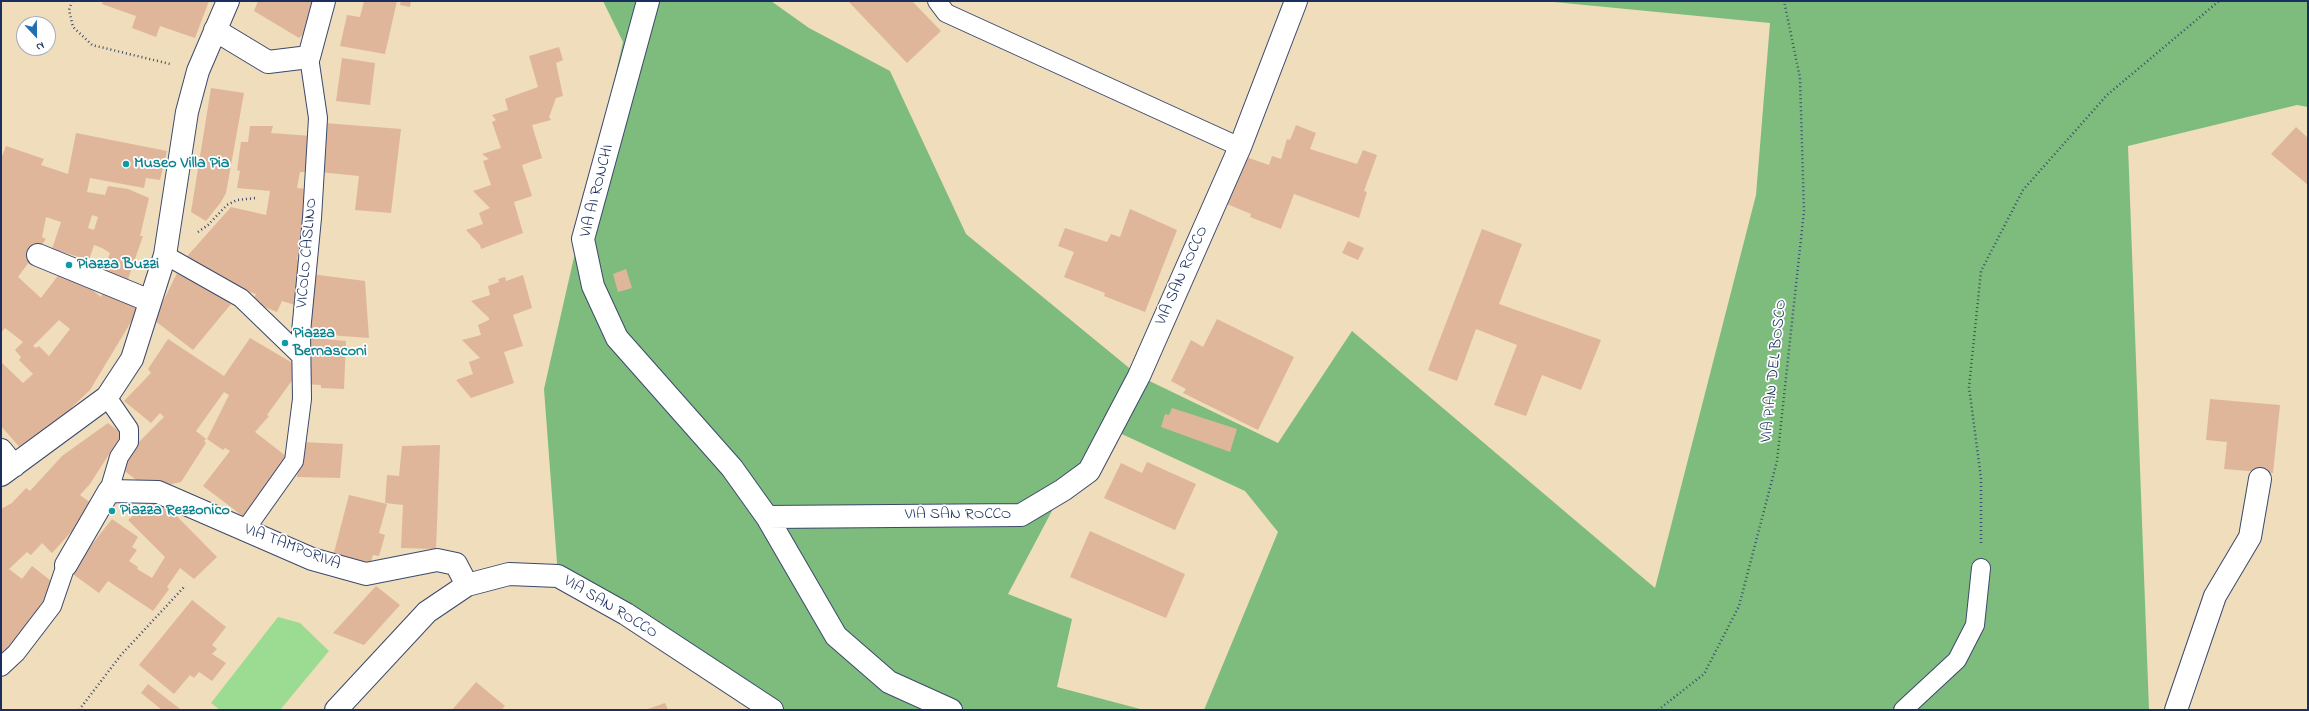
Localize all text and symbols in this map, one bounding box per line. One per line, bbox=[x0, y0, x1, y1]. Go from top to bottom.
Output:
north arrow bbox=[16, 16, 56, 56]
text: N bbox=[34, 37, 47, 55]
street label: VIA AI RONCHI bbox=[577, 143, 619, 239]
place label: Museo Villa Pia bbox=[134, 154, 229, 174]
marker: Museo Villa Pia bbox=[121, 159, 131, 169]
street label: VICOLO CASLINO bbox=[294, 197, 322, 309]
street label: VIA SAN ROCCO bbox=[1153, 223, 1213, 329]
place label: Piazza Buzzi bbox=[77, 255, 159, 275]
marker: Piazza Buzzi bbox=[64, 260, 74, 270]
street label: VIA PIAN DEL BOSCO bbox=[1758, 299, 1792, 443]
place label: Piazza Bernasconi bbox=[293, 324, 367, 362]
marker: Piazza Bernasconi bbox=[280, 338, 290, 348]
place label: Piazza Rezzonico bbox=[120, 501, 230, 521]
street label: VIA SAN ROCCO bbox=[905, 505, 1011, 525]
marker: Piazza Rezzonico bbox=[107, 506, 117, 516]
street label: VIA TAMPORIVA bbox=[241, 521, 343, 575]
street label: VIA SAN ROCCO bbox=[559, 572, 661, 644]

